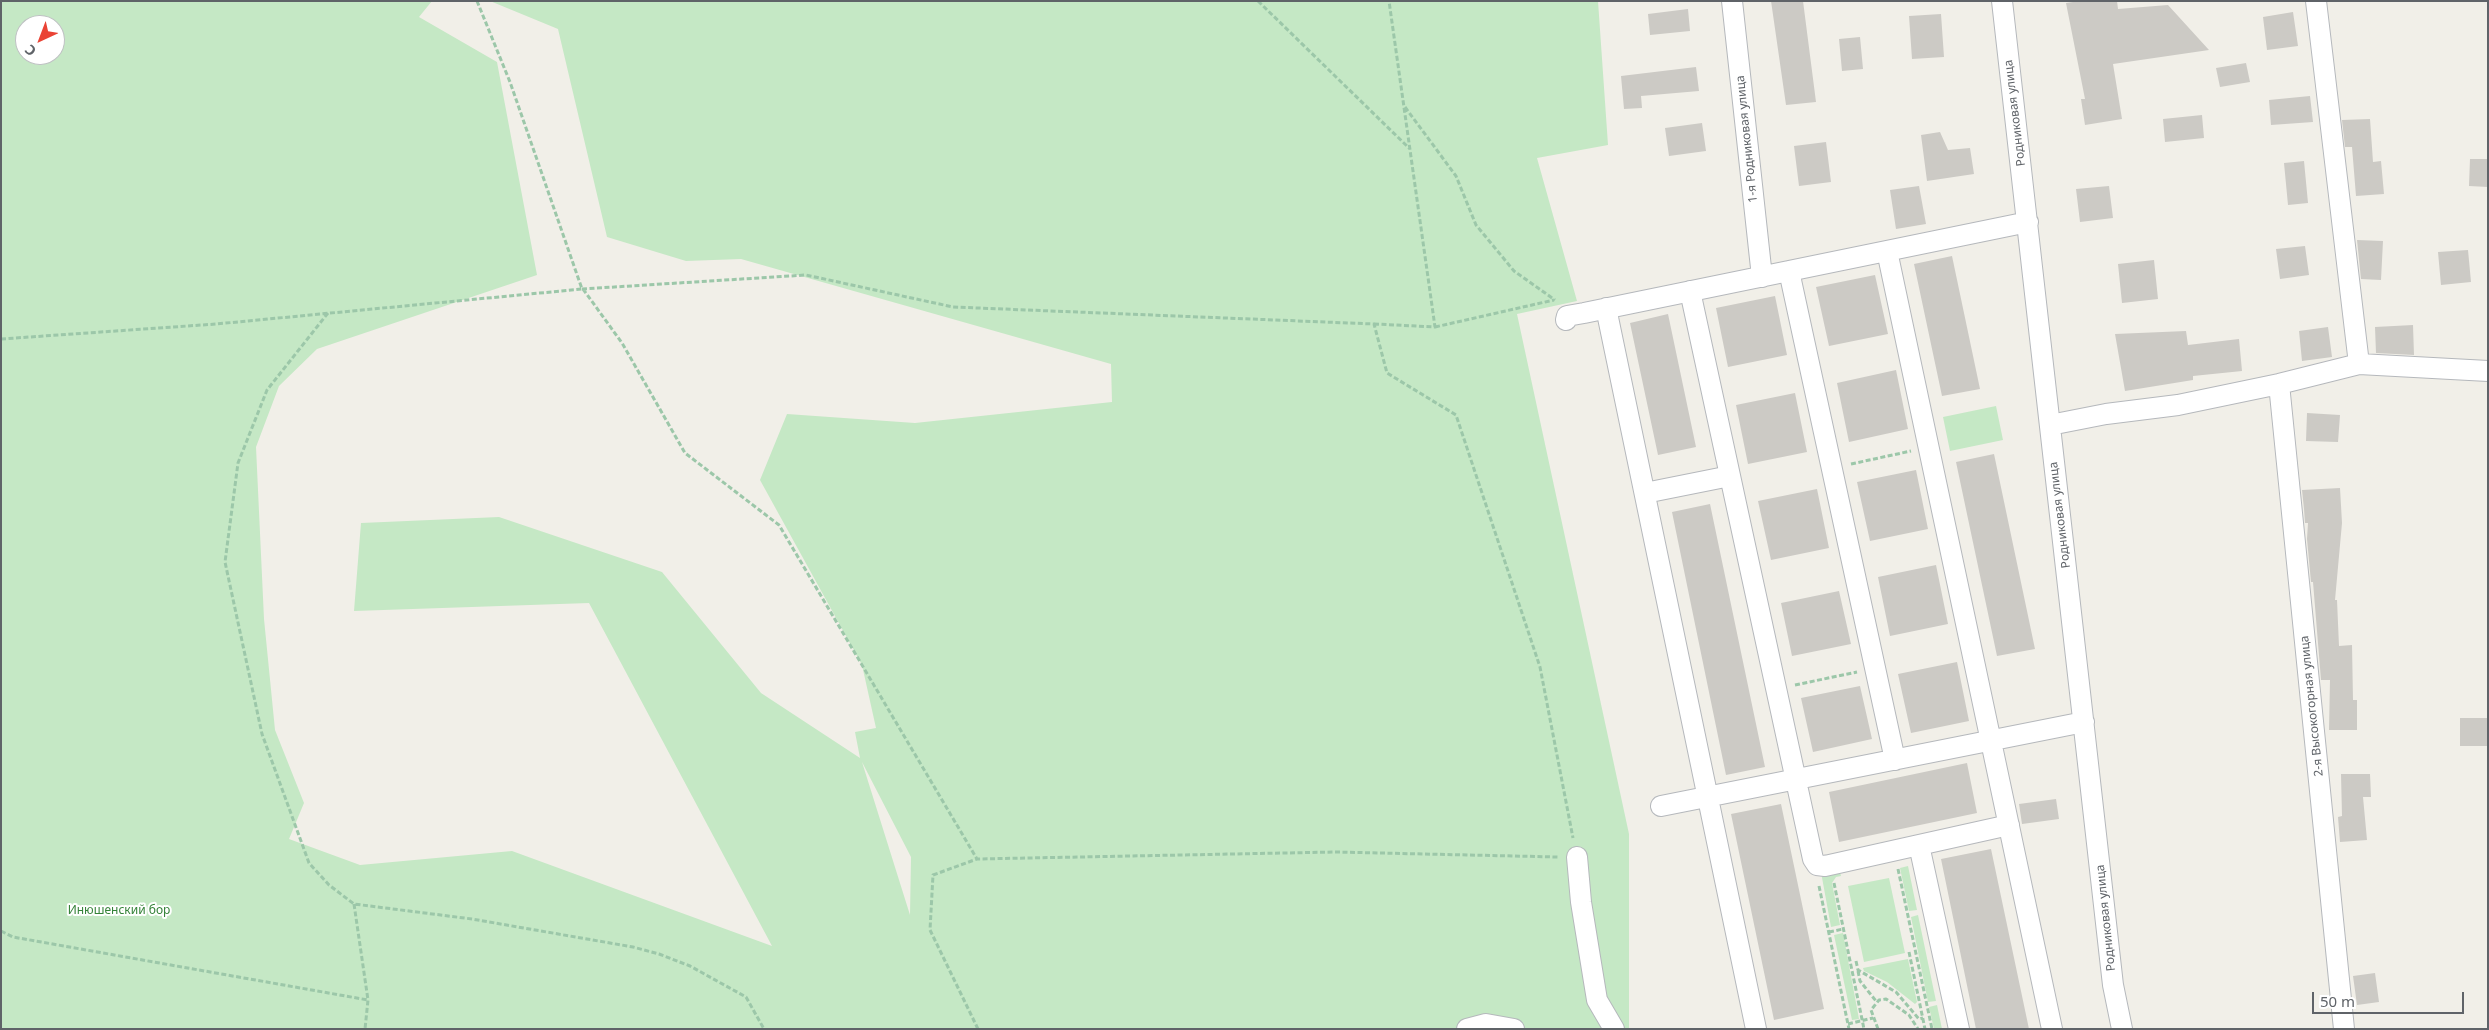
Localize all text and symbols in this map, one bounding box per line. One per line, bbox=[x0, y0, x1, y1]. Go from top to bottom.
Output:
north arrow bbox=[15, 15, 65, 65]
text: С bbox=[20, 41, 40, 61]
street label: Родниковая улица bbox=[2001, 59, 2029, 167]
street label: 1-я Родниковая улица bbox=[1733, 75, 1761, 203]
street label: Родниковая улица bbox=[2046, 461, 2074, 569]
street label: 2-я Высокогорная улица bbox=[2297, 635, 2327, 777]
street label: Родниковая улица bbox=[2093, 864, 2119, 972]
park label: Инюшенский бор bbox=[68, 904, 170, 918]
scale bar bbox=[2314, 982, 2466, 1014]
text: 50 m bbox=[2320, 991, 2355, 1011]

